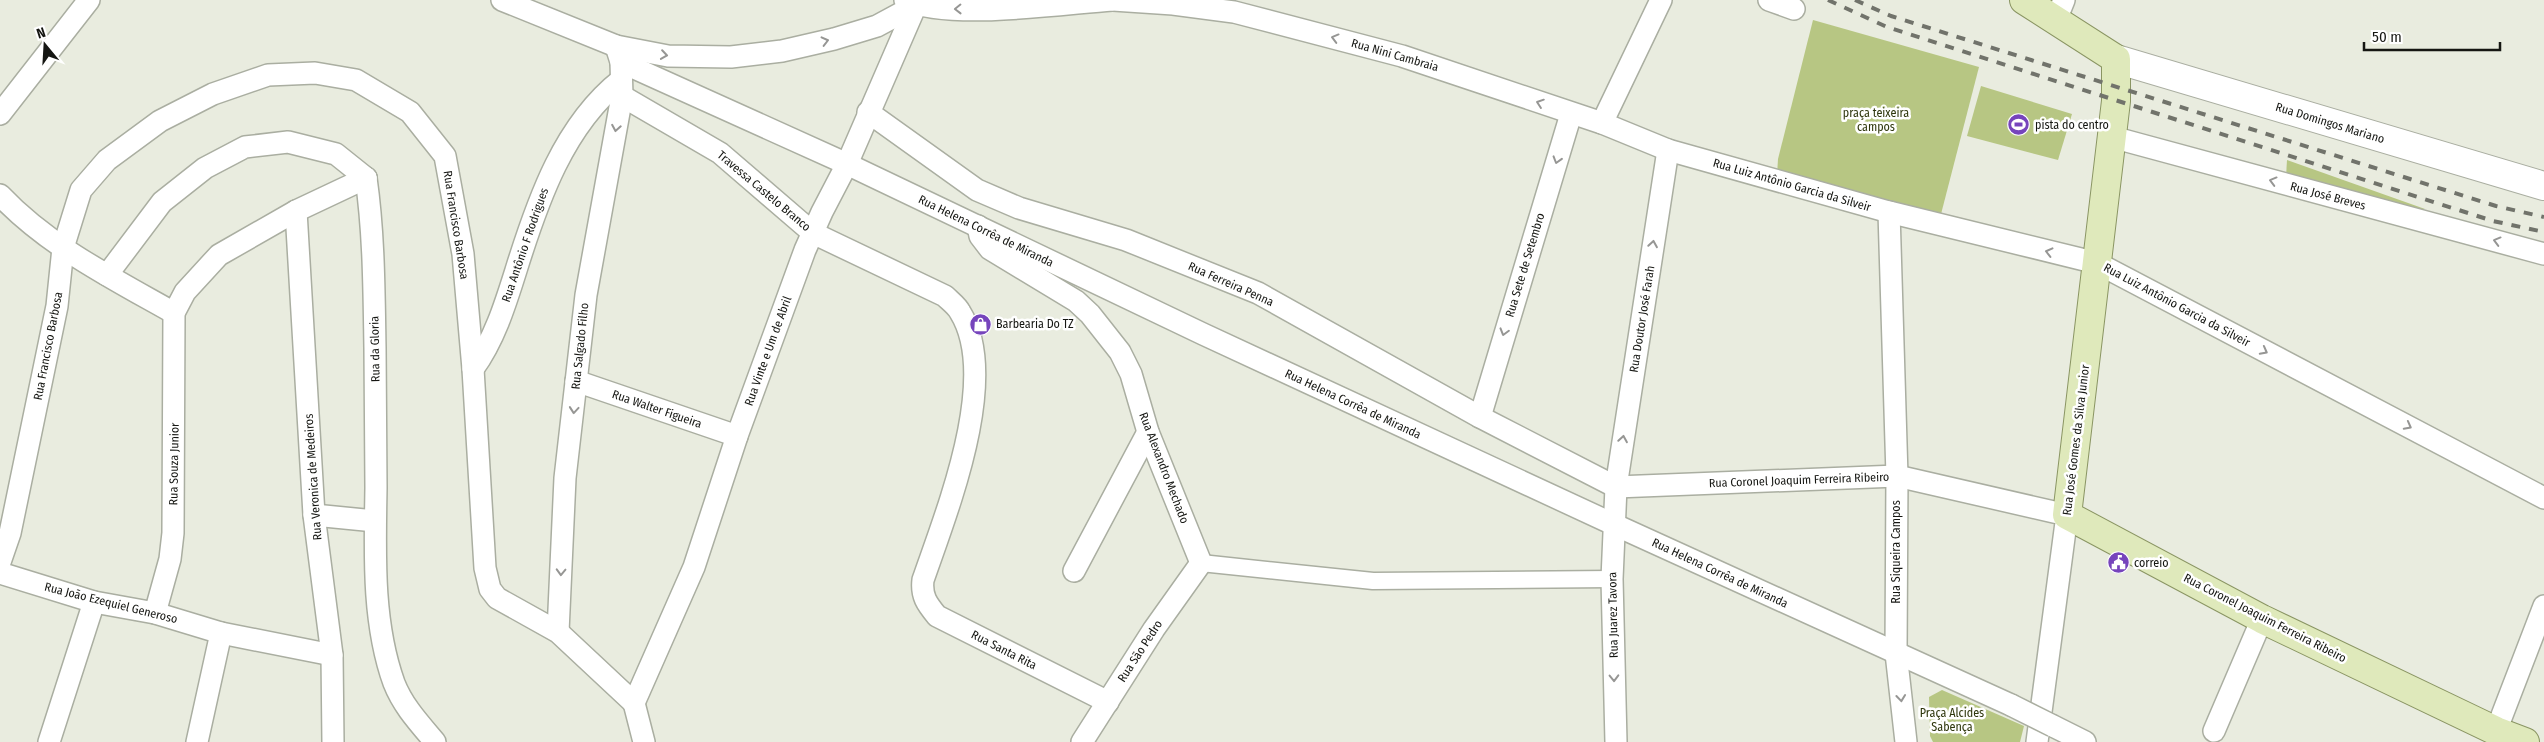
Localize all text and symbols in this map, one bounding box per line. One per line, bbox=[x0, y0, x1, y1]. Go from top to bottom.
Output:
one-way arrow bbox=[954, 4, 962, 14]
north arrow bbox=[20, 20, 70, 70]
scale bar bbox=[2364, 20, 2500, 52]
text: N bbox=[35, 24, 48, 42]
text: 50 m bbox=[2372, 28, 2402, 46]
one-way arrow bbox=[1331, 33, 1339, 44]
one-way arrow bbox=[820, 36, 829, 47]
street label: Rua Nini Cambraia bbox=[1350, 36, 1440, 74]
one-way arrow bbox=[660, 49, 668, 60]
one-way arrow bbox=[1536, 99, 1545, 109]
street label: Rua Domingos Mariano bbox=[2274, 100, 2386, 146]
park label: praça teixeira campos bbox=[1843, 106, 1909, 134]
sports icon: pista do centro bbox=[2007, 113, 2031, 137]
place label: pista do centro bbox=[2035, 118, 2109, 132]
one-way arrow bbox=[611, 124, 622, 132]
street label: Travessa Castelo Branco bbox=[715, 148, 813, 234]
one-way arrow bbox=[1552, 156, 1562, 164]
street label: Rua Luiz Antônio Garcia da Silveir bbox=[1711, 156, 1873, 215]
street label: Rua Francisco Barbosa bbox=[440, 170, 472, 281]
one-way arrow bbox=[2269, 176, 2277, 186]
street label: Rua José Breves bbox=[2289, 179, 2367, 213]
street label: Rua Antônio F Rodrigues bbox=[499, 186, 551, 304]
street label: Rua Helena Corrêa de Miranda bbox=[916, 192, 1056, 270]
street label: Rua Sete de Setembro bbox=[1502, 211, 1548, 319]
one-way arrow bbox=[2493, 237, 2502, 247]
one-way arrow bbox=[1647, 240, 1658, 248]
one-way arrow bbox=[2045, 247, 2054, 258]
street label: Rua Ferreira Penna bbox=[1186, 259, 1276, 309]
street label: Rua Luiz Antônio Garcia da Silveir bbox=[2101, 260, 2253, 350]
street label: Rua Doutor José Farah bbox=[1627, 265, 1657, 373]
street label: Rua Francisco Barbosa bbox=[31, 291, 65, 401]
street label: Rua Vinte e Um de Abril bbox=[742, 294, 794, 408]
street label: Rua Salgado Filho bbox=[568, 302, 592, 390]
shop icon: Barbearia Do TZ bbox=[968, 312, 992, 336]
street label: Rua da Gloria bbox=[367, 316, 383, 382]
place label: Barbearia Do TZ bbox=[996, 317, 1074, 331]
one-way arrow bbox=[1500, 328, 1510, 336]
one-way arrow bbox=[2259, 345, 2268, 355]
street label: Rua José Gomes da Silva Junior bbox=[2060, 363, 2092, 516]
street label: Rua Helena Corrêa de Miranda bbox=[1283, 366, 1423, 442]
street label: Rua Walter Figueira bbox=[610, 387, 704, 431]
one-way arrow bbox=[569, 406, 580, 414]
street label: Rua Alexandro Mechado bbox=[1136, 410, 1192, 526]
street label: Rua Veronica de Medeiros bbox=[302, 413, 324, 541]
one-way arrow bbox=[2403, 420, 2412, 430]
street label: Rua Souza Junior bbox=[166, 422, 182, 505]
one-way arrow bbox=[1618, 435, 1628, 444]
street label: Rua Coronel Joaquim Ferreira Ribeiro bbox=[1709, 470, 1889, 490]
street label: Rua Siqueira Campos bbox=[1889, 500, 1903, 604]
street label: Rua Helena Corrêa de Miranda bbox=[1650, 535, 1790, 611]
public building icon: correio bbox=[2106, 551, 2130, 575]
place label: correio bbox=[2134, 556, 2169, 570]
one-way arrow bbox=[555, 568, 566, 576]
street label: Rua Coronel Joaquim Ferreira Ribeiro bbox=[2181, 571, 2349, 665]
street label: Rua Juarez Tavora bbox=[1605, 572, 1621, 658]
street label: Rua João Ezequiel Generoso bbox=[43, 580, 179, 626]
street label: Rua São Pedro bbox=[1115, 617, 1165, 685]
street label: Rua Santa Rita bbox=[969, 628, 1039, 673]
one-way arrow bbox=[1609, 674, 1620, 682]
one-way arrow bbox=[1895, 694, 1906, 702]
park label: Praça Alcides Sabença bbox=[1920, 706, 1984, 734]

